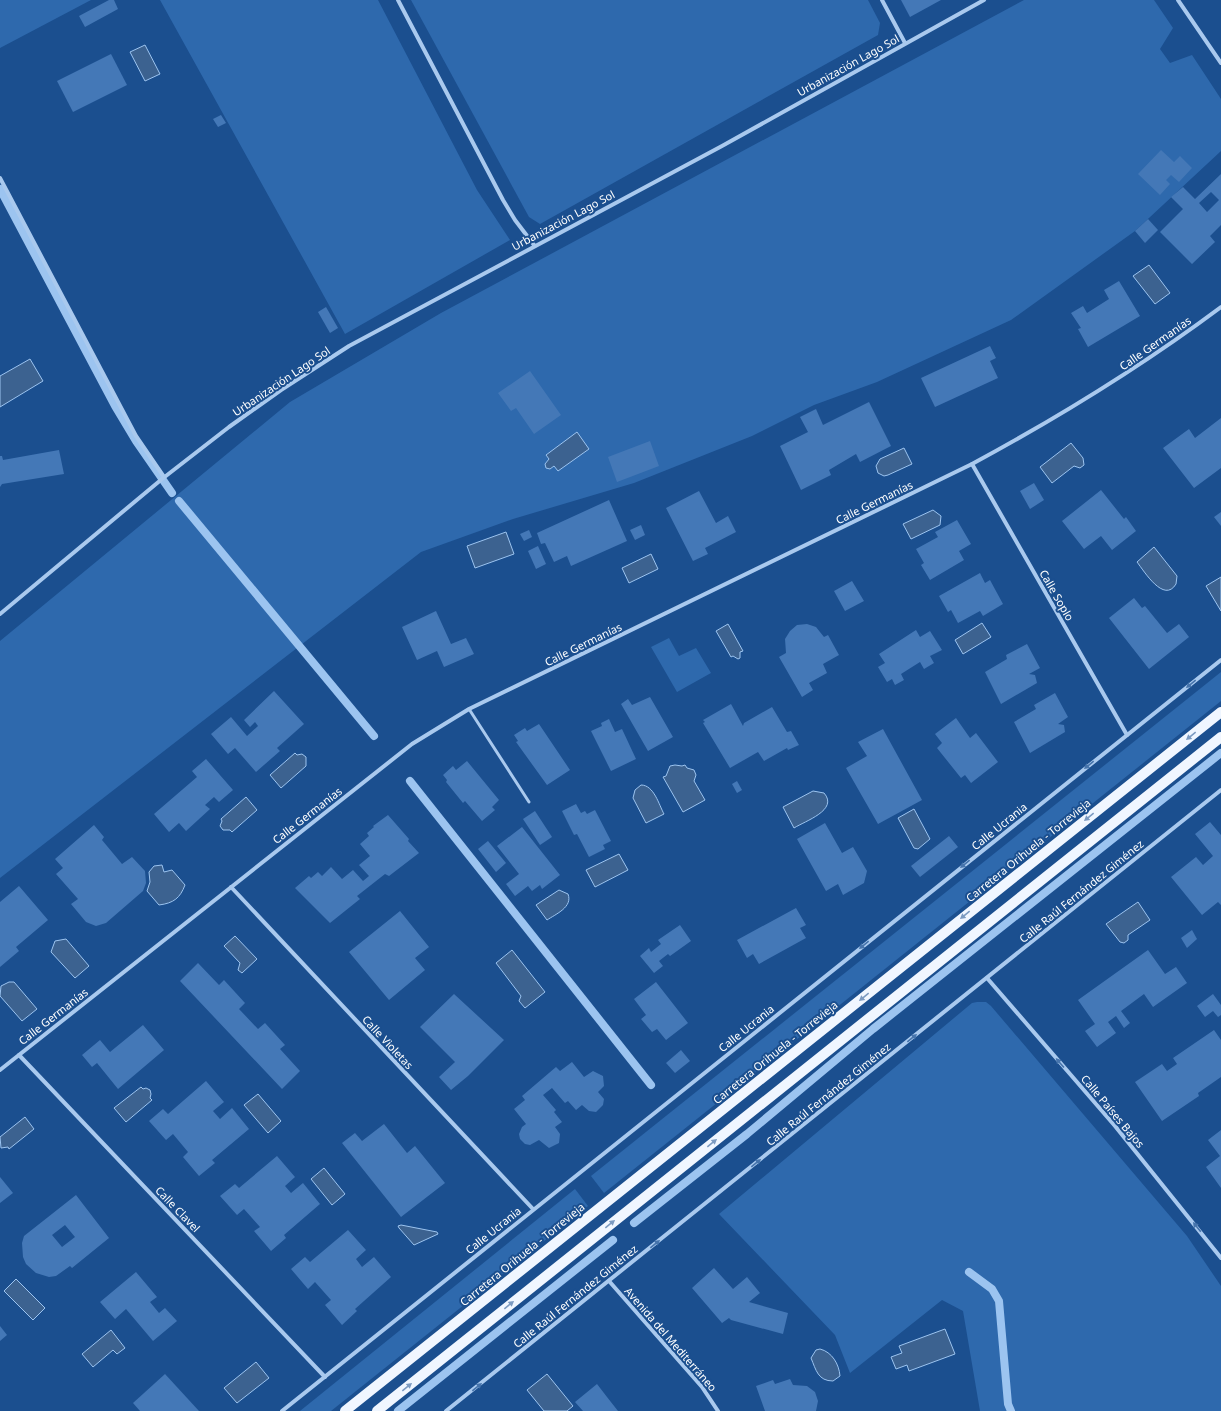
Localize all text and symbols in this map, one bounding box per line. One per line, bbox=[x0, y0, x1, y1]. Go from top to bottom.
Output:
street label: Urbanización Lago Sol bbox=[794, 31, 902, 99]
street label: Urbanización Lago Sol bbox=[509, 186, 617, 254]
street label: Calle Germanías bbox=[1116, 313, 1194, 373]
street label: Urbanización Lago Sol bbox=[229, 343, 333, 419]
street label: Calle Germanías bbox=[833, 477, 915, 527]
street label: Calle Soplo bbox=[1036, 567, 1078, 624]
street label: Calle Germanías bbox=[542, 619, 624, 669]
one-way arrow bbox=[1185, 680, 1196, 689]
one-way arrow bbox=[1185, 732, 1196, 740]
one-way arrow bbox=[1083, 761, 1094, 770]
street label: Calle Germanías bbox=[269, 783, 345, 847]
street label: Carretera Orihuela - Torrevieja bbox=[963, 795, 1093, 905]
street label: Calle Ucrania bbox=[968, 799, 1030, 853]
one-way arrow bbox=[1083, 813, 1094, 821]
street label: Calle Raúl Fernández Giménez bbox=[1016, 836, 1146, 946]
one-way arrow bbox=[960, 860, 971, 868]
one-way arrow bbox=[960, 911, 971, 920]
one-way arrow bbox=[858, 941, 869, 949]
street label: Calle Germanías bbox=[15, 984, 91, 1048]
one-way arrow bbox=[858, 992, 869, 1001]
street label: Carretera Orihuela - Torrevieja bbox=[710, 997, 840, 1107]
street label: Calle Ucrania bbox=[715, 1001, 777, 1055]
street label: Calle Violetas bbox=[359, 1012, 417, 1072]
one-way arrow bbox=[907, 1033, 918, 1042]
street label: Calle Raúl Fernández Giménez bbox=[763, 1039, 893, 1149]
one-way arrow bbox=[1056, 1058, 1065, 1067]
street label: Calle Países Bajos bbox=[1078, 1071, 1148, 1151]
one-way arrow bbox=[706, 1139, 717, 1147]
one-way arrow bbox=[751, 1158, 762, 1167]
street label: Calle Clavel bbox=[152, 1183, 204, 1235]
street label: Carretera Orihuela - Torrevieja bbox=[457, 1199, 587, 1309]
street label: Calle Ucrania bbox=[462, 1203, 524, 1257]
one-way arrow bbox=[605, 1220, 616, 1228]
one-way arrow bbox=[1192, 1222, 1201, 1233]
one-way arrow bbox=[649, 1240, 660, 1248]
street label: Calle Raúl Fernández Giménez bbox=[510, 1241, 640, 1351]
street label: Avenida del Mediterráneo bbox=[622, 1284, 721, 1395]
one-way arrow bbox=[503, 1301, 514, 1310]
one-way arrow bbox=[402, 1382, 413, 1391]
one-way arrow bbox=[471, 1382, 482, 1391]

